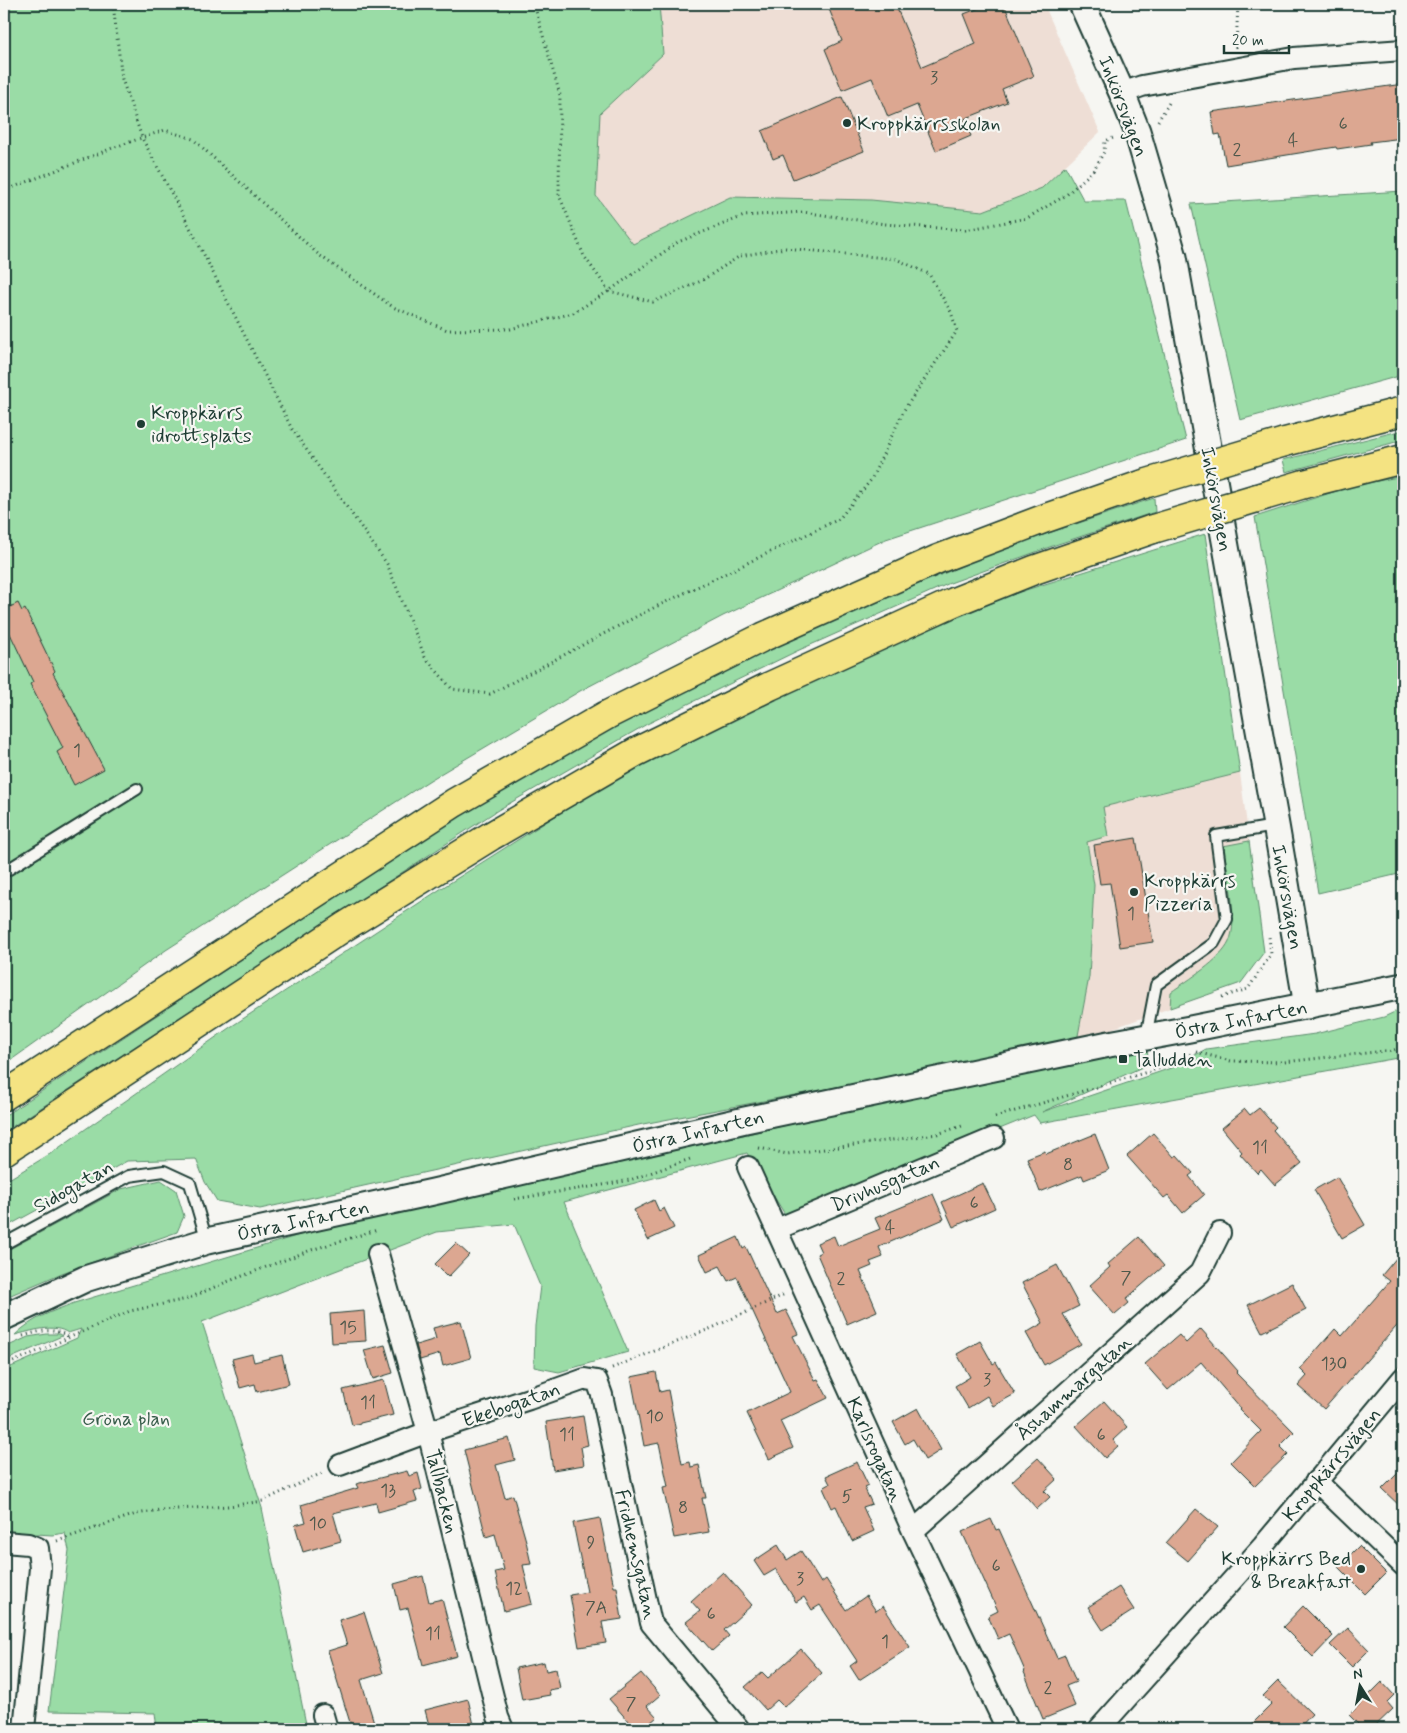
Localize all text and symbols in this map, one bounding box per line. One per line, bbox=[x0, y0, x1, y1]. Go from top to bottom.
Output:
scale bar bbox=[1224, 22, 1290, 54]
text: 20 m bbox=[1232, 31, 1264, 51]
street label: Inkörsvägen bbox=[1091, 52, 1154, 161]
house number: 3 bbox=[930, 66, 938, 90]
place label: Kroppkärrsskolan bbox=[857, 111, 1001, 138]
house number: 6 bbox=[1338, 112, 1348, 136]
marker: Kroppkärrsskolan bbox=[841, 117, 853, 129]
house number: 4 bbox=[1288, 129, 1298, 153]
house number: 2 bbox=[1233, 138, 1242, 162]
place label: Kroppkärrs idrottsplats bbox=[151, 400, 252, 450]
marker: Kroppkärrs idrottsplats bbox=[135, 418, 147, 430]
street label: Inkörsvägen bbox=[1193, 445, 1238, 554]
house number: 1 bbox=[73, 739, 81, 763]
street label: Inkörsvägen bbox=[1264, 843, 1309, 952]
place label: Kroppkärrs Pizzeria bbox=[1144, 868, 1236, 918]
marker: Kroppkärrs Pizzeria bbox=[1128, 886, 1140, 898]
house number: 1 bbox=[1127, 902, 1135, 926]
street label: Östra Infarten bbox=[1173, 994, 1310, 1047]
place label: Talludden bbox=[1133, 1047, 1213, 1074]
marker: Talludden bbox=[1117, 1053, 1129, 1065]
street label: Östra Infarten bbox=[630, 1104, 767, 1161]
house number: 11 bbox=[1252, 1136, 1268, 1160]
street label: Drivhusgatan bbox=[827, 1149, 944, 1220]
house number: 8 bbox=[1063, 1153, 1073, 1177]
street label: Sidogatan bbox=[29, 1154, 119, 1221]
house number: 6 bbox=[969, 1191, 979, 1215]
street label: Östra Infarten bbox=[235, 1194, 372, 1249]
house number: 4 bbox=[885, 1216, 895, 1240]
house number: 7 bbox=[1121, 1266, 1132, 1290]
house number: 2 bbox=[837, 1267, 846, 1291]
house number: 15 bbox=[339, 1316, 357, 1340]
street label: Åshammargatan bbox=[1010, 1329, 1138, 1447]
house number: 130 bbox=[1321, 1352, 1347, 1376]
house number: 3 bbox=[983, 1368, 991, 1392]
street label: Ekebogatan bbox=[459, 1376, 564, 1436]
house number: 11 bbox=[360, 1391, 376, 1415]
street label: Karlsrogatan bbox=[840, 1393, 910, 1507]
street label: Kroppkärrsvägen bbox=[1276, 1402, 1388, 1528]
house number: 10 bbox=[646, 1405, 664, 1429]
park label: Gröna plan bbox=[82, 1406, 170, 1433]
house number: 11 bbox=[559, 1423, 575, 1447]
house number: 6 bbox=[1096, 1423, 1106, 1447]
street label: Tallbacken bbox=[418, 1446, 465, 1536]
house number: 13 bbox=[380, 1479, 396, 1503]
house number: 5 bbox=[842, 1485, 853, 1509]
street label: Fridhemsgatan bbox=[607, 1487, 664, 1622]
house number: 8 bbox=[678, 1496, 688, 1520]
house number: 10 bbox=[309, 1512, 327, 1536]
house number: 9 bbox=[587, 1531, 596, 1555]
place label: Kroppkärrs Bed & Breakfast bbox=[1221, 1546, 1351, 1596]
house number: 6 bbox=[991, 1554, 1001, 1578]
marker: Kroppkärrs Bed & Breakfast bbox=[1355, 1563, 1367, 1575]
house number: 3 bbox=[796, 1567, 804, 1591]
house number: 12 bbox=[505, 1577, 523, 1601]
house number: 7A bbox=[585, 1596, 607, 1620]
house number: 6 bbox=[706, 1602, 716, 1626]
house number: 11 bbox=[425, 1622, 441, 1646]
house number: 1 bbox=[881, 1630, 889, 1654]
north arrow bbox=[1334, 1660, 1384, 1710]
text: N bbox=[1351, 1664, 1364, 1684]
house number: 2 bbox=[1044, 1676, 1053, 1700]
house number: 7 bbox=[626, 1692, 637, 1716]

